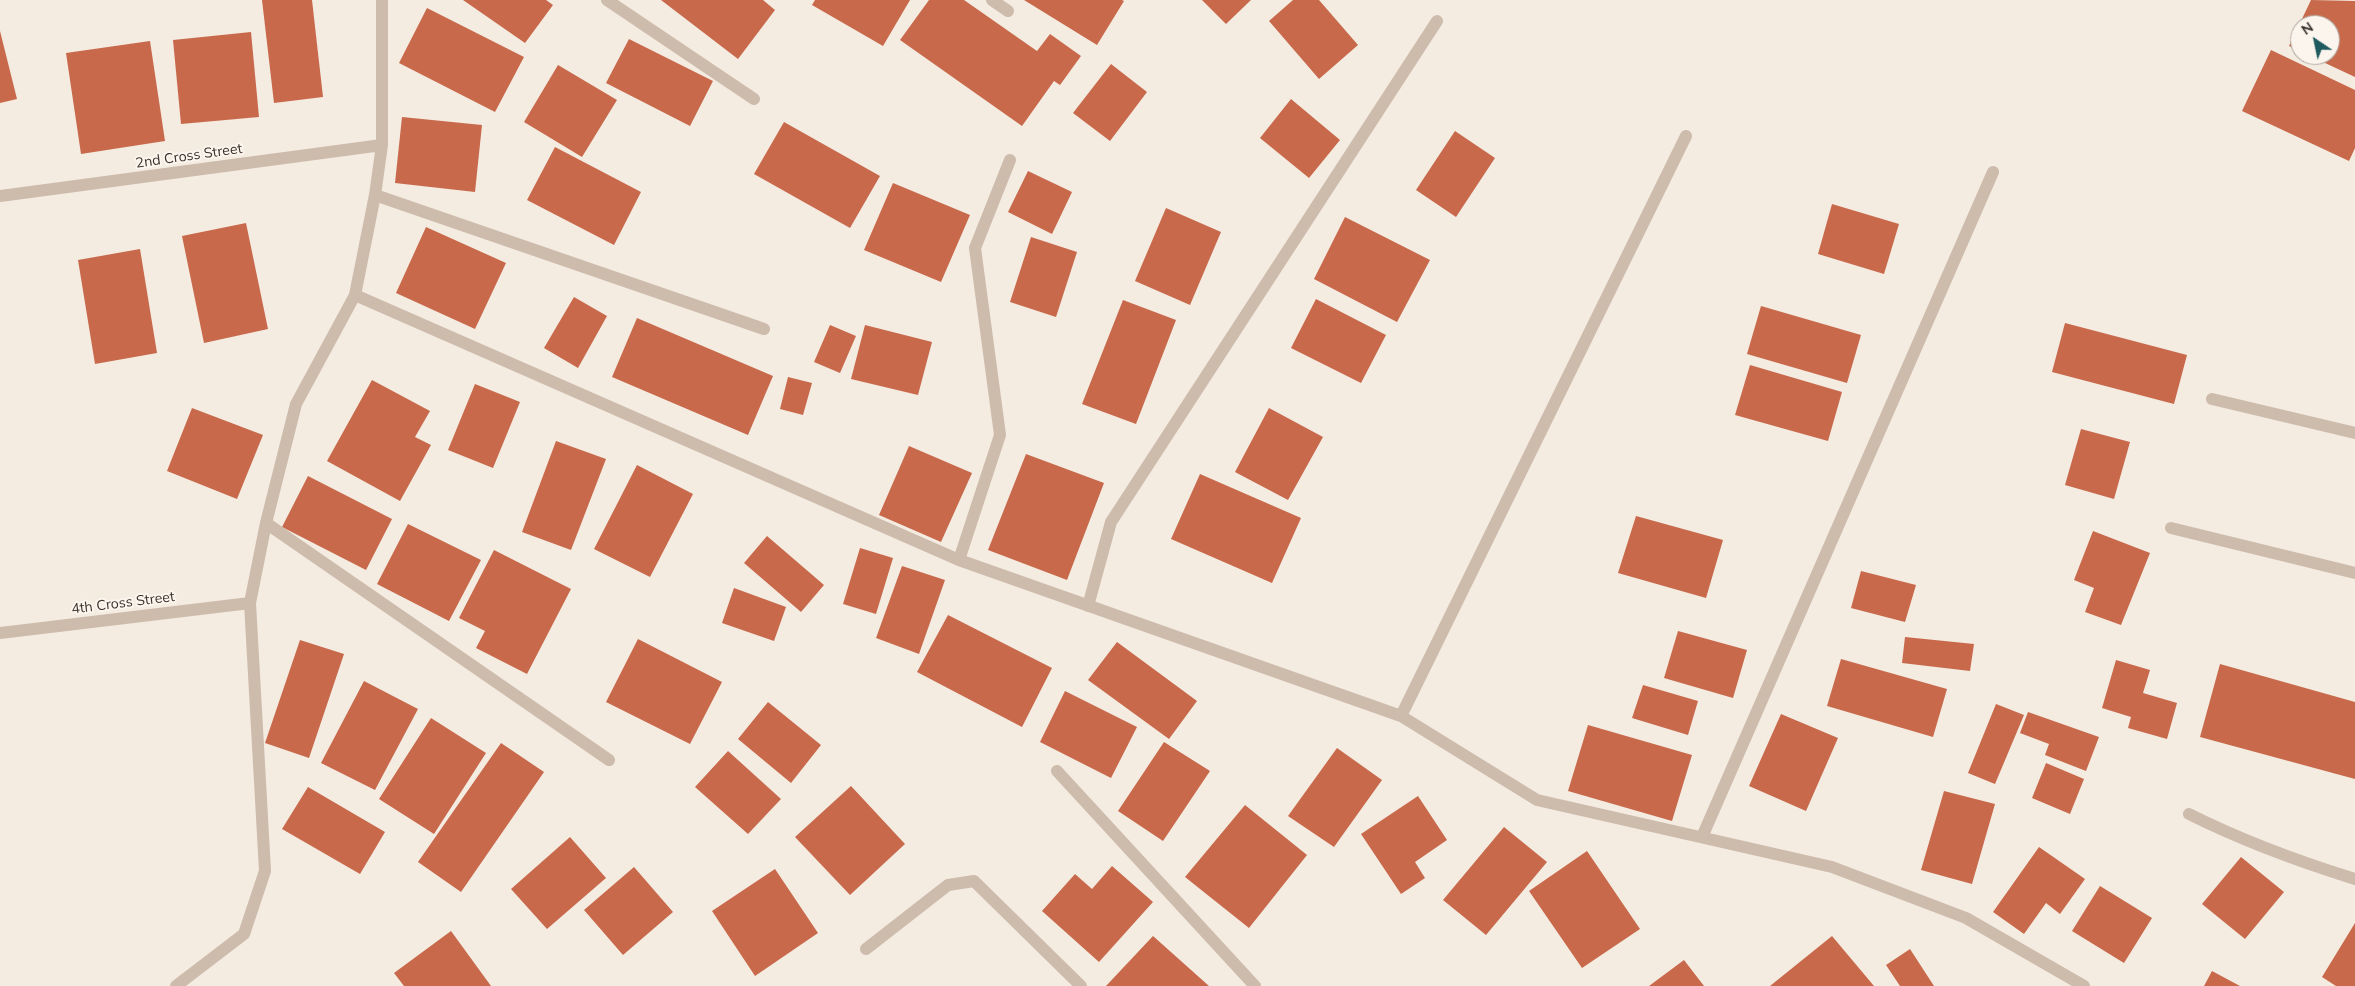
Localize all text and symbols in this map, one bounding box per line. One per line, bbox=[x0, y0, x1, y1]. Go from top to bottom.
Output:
north arrow bbox=[2290, 15, 2340, 65]
text: N bbox=[2298, 18, 2317, 39]
street label: 2nd Cross Street bbox=[135, 140, 243, 172]
street label: 4th Cross Street bbox=[70, 588, 176, 618]

